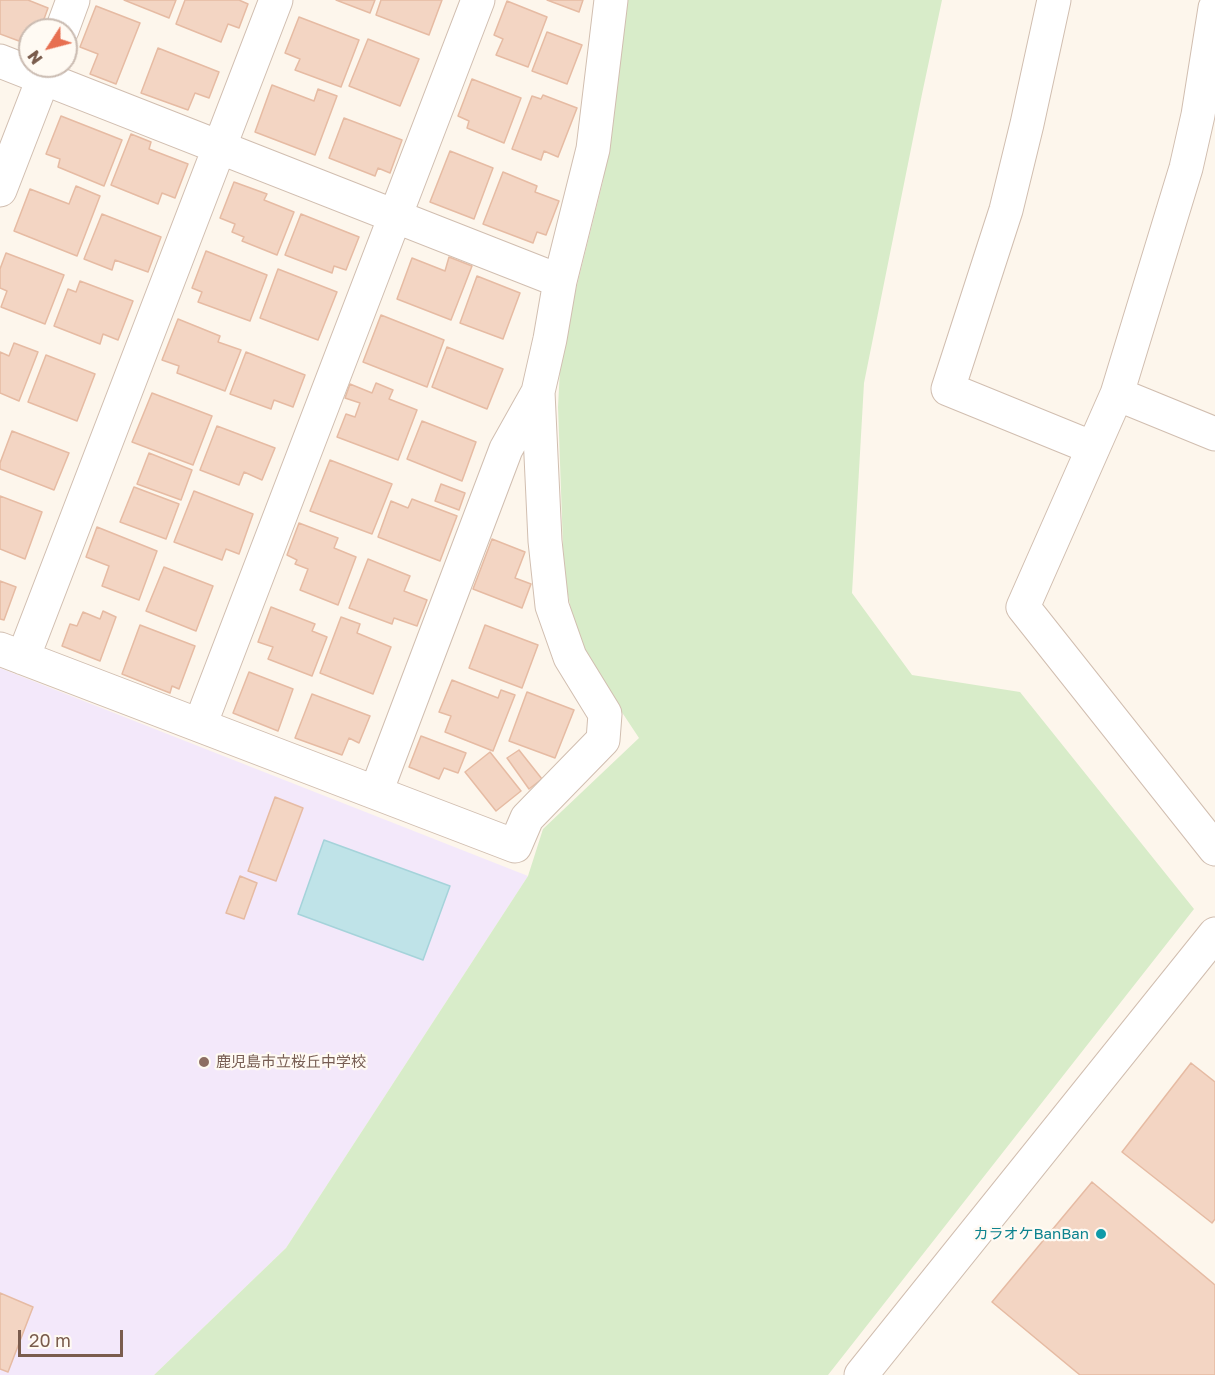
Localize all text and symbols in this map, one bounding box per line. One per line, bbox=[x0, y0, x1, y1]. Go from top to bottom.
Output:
north arrow bbox=[18, 18, 78, 78]
text: N bbox=[23, 47, 47, 68]
place label: 鹿児島市立桜丘中学校 bbox=[216, 1053, 366, 1071]
marker: 鹿児島市立桜丘中学校 bbox=[197, 1055, 211, 1069]
place label: カラオケBanBan bbox=[974, 1225, 1089, 1243]
marker: カラオケBanBan bbox=[1094, 1227, 1108, 1241]
scale bar bbox=[21, 1318, 126, 1356]
text: 20 m bbox=[29, 1329, 71, 1351]

